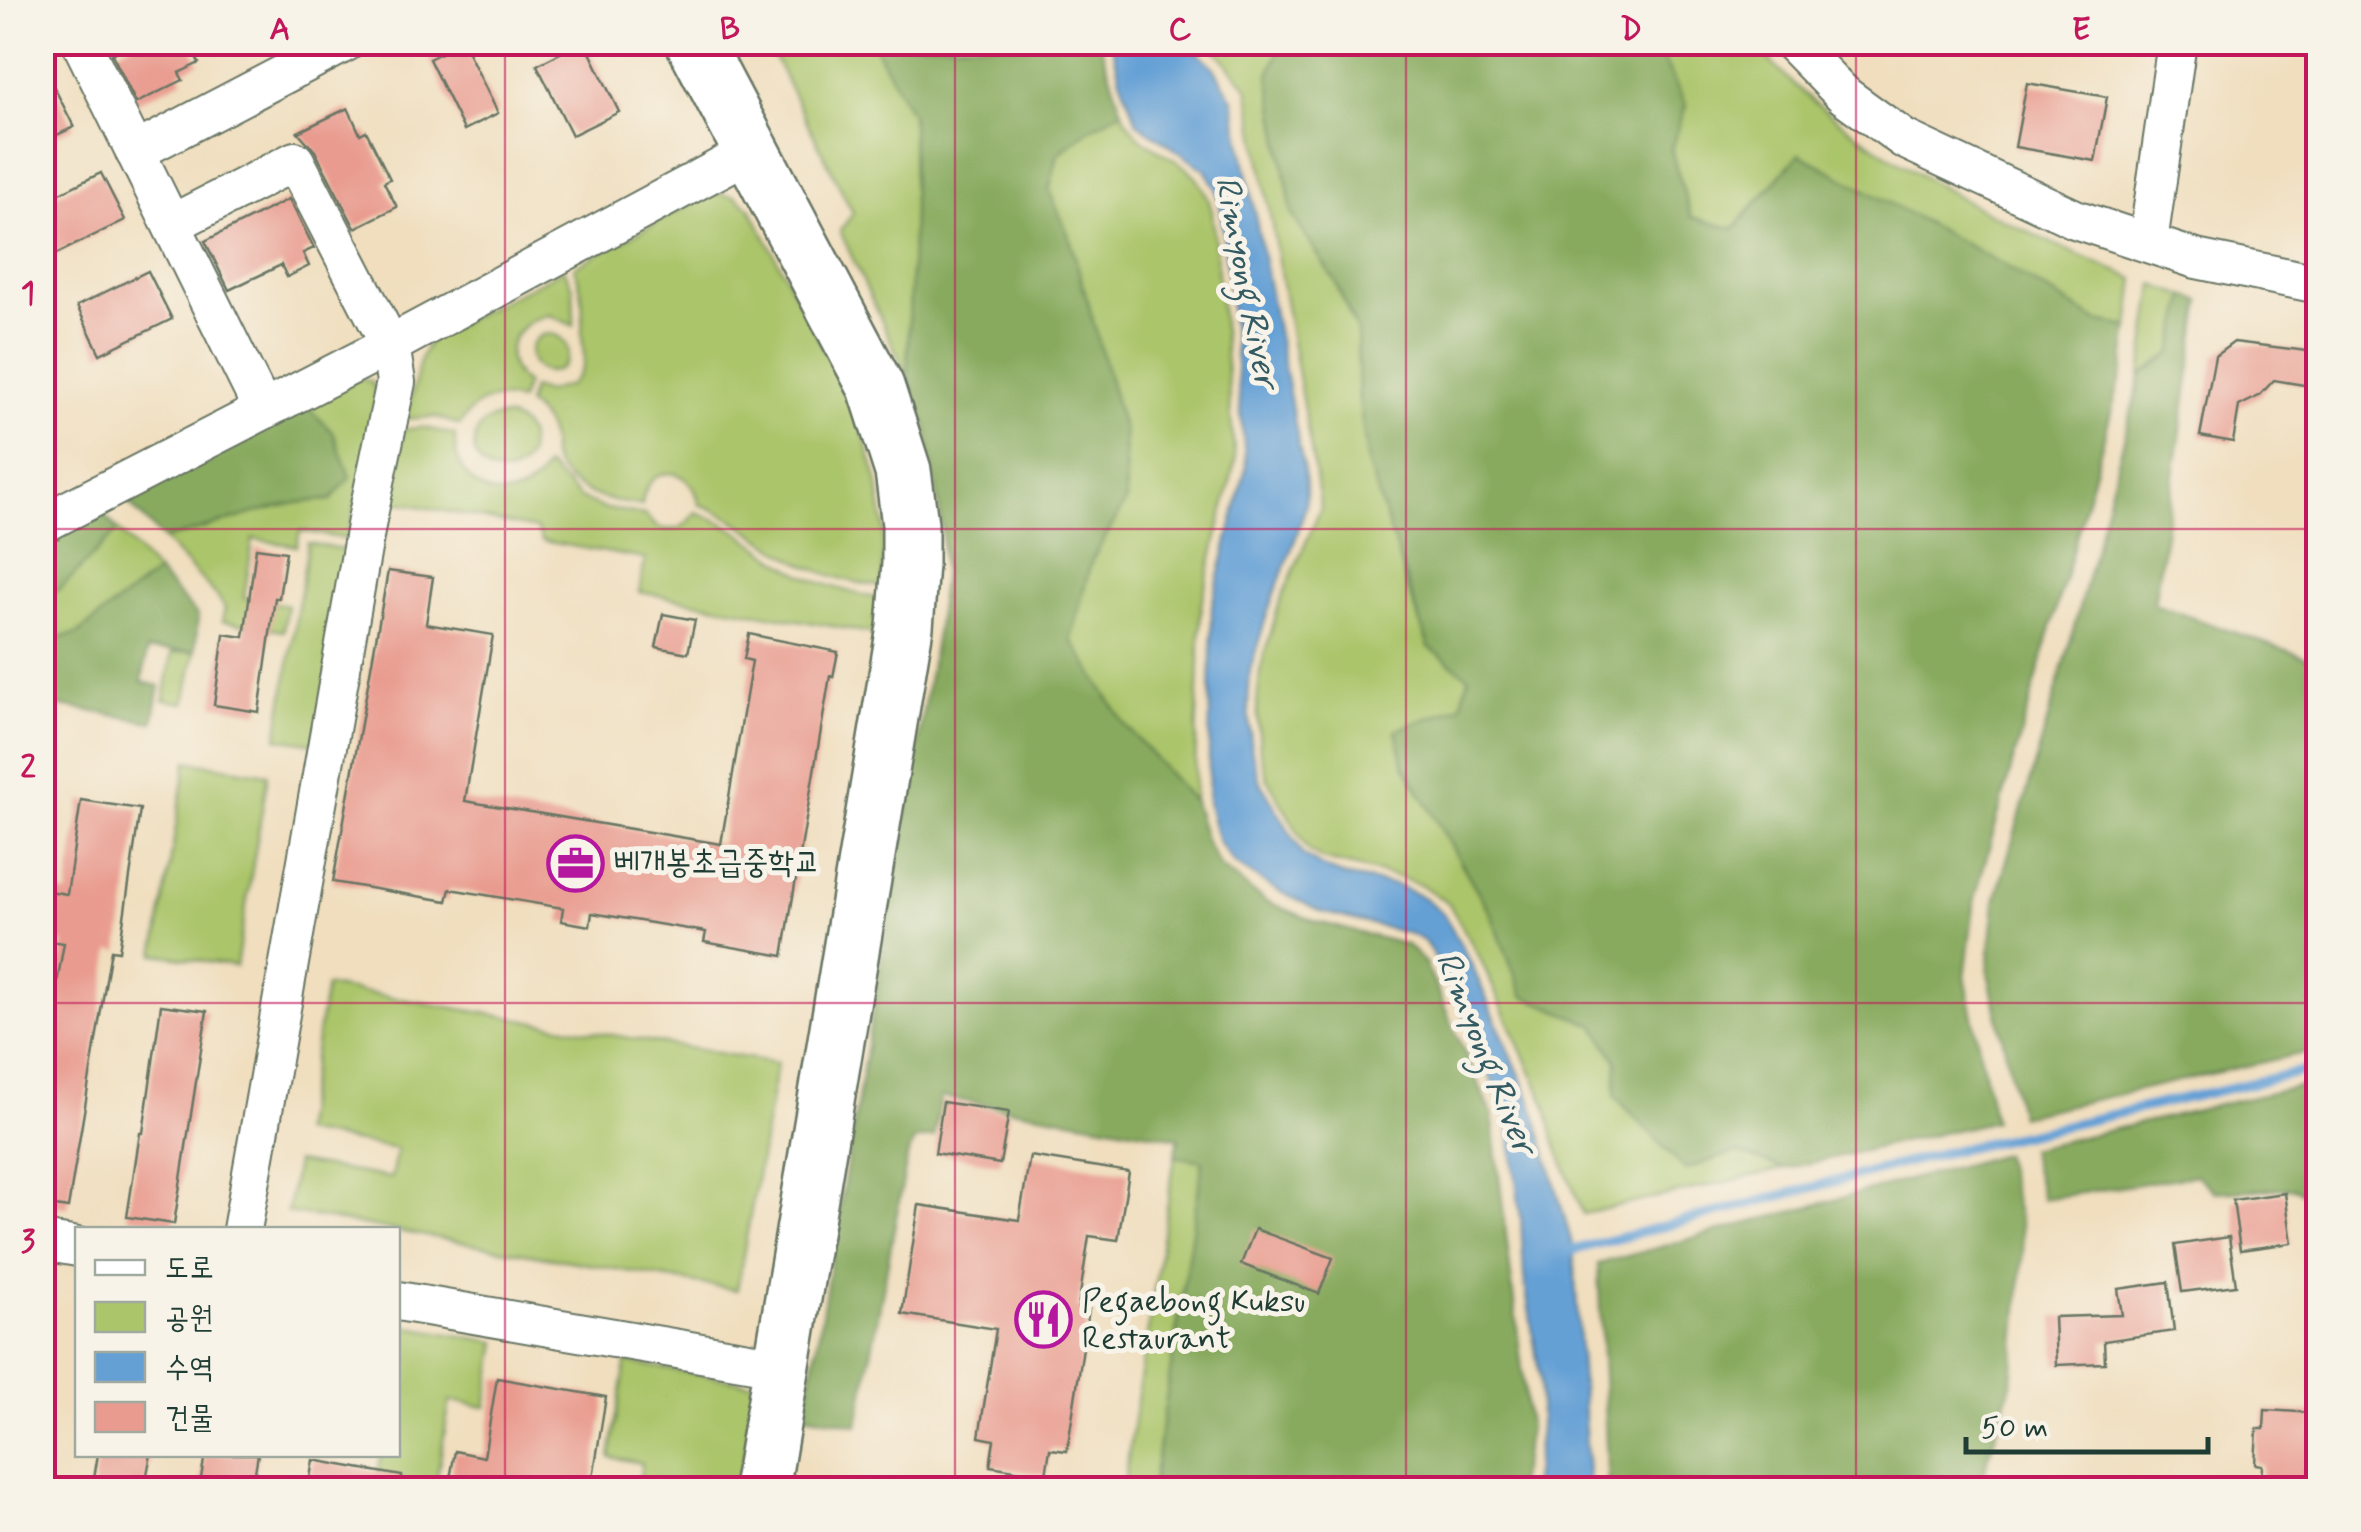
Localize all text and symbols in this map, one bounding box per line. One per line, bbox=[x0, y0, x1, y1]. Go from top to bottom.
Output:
text: A bbox=[270, 9, 290, 51]
text: B bbox=[720, 9, 740, 51]
text: C bbox=[1169, 9, 1192, 51]
text: D bbox=[1620, 9, 1642, 51]
text: E bbox=[2072, 9, 2091, 51]
water label: Rimyong River bbox=[1199, 173, 1290, 397]
text: 1 bbox=[21, 273, 35, 315]
text: 2 bbox=[20, 747, 36, 789]
office icon: 베개봉초급중학교 bbox=[545, 833, 605, 893]
place label: 베개봉초급중학교 bbox=[614, 842, 820, 884]
water label: Rimyong River bbox=[1420, 945, 1548, 1167]
text: 3 bbox=[21, 1221, 36, 1263]
legend bbox=[75, 1227, 400, 1457]
text: 도로 bbox=[165, 1249, 213, 1288]
place label: Pegaebong Kuksu Restaurant bbox=[1082, 1281, 1305, 1360]
restaurant icon: Pegaebong Kuksu Restaurant bbox=[1013, 1290, 1073, 1350]
text: 공원 bbox=[165, 1299, 213, 1338]
text: 수역 bbox=[165, 1349, 213, 1388]
scale bar bbox=[1966, 1392, 2208, 1454]
text: 건물 bbox=[165, 1399, 213, 1438]
text: 50 m bbox=[1981, 1409, 2048, 1448]

